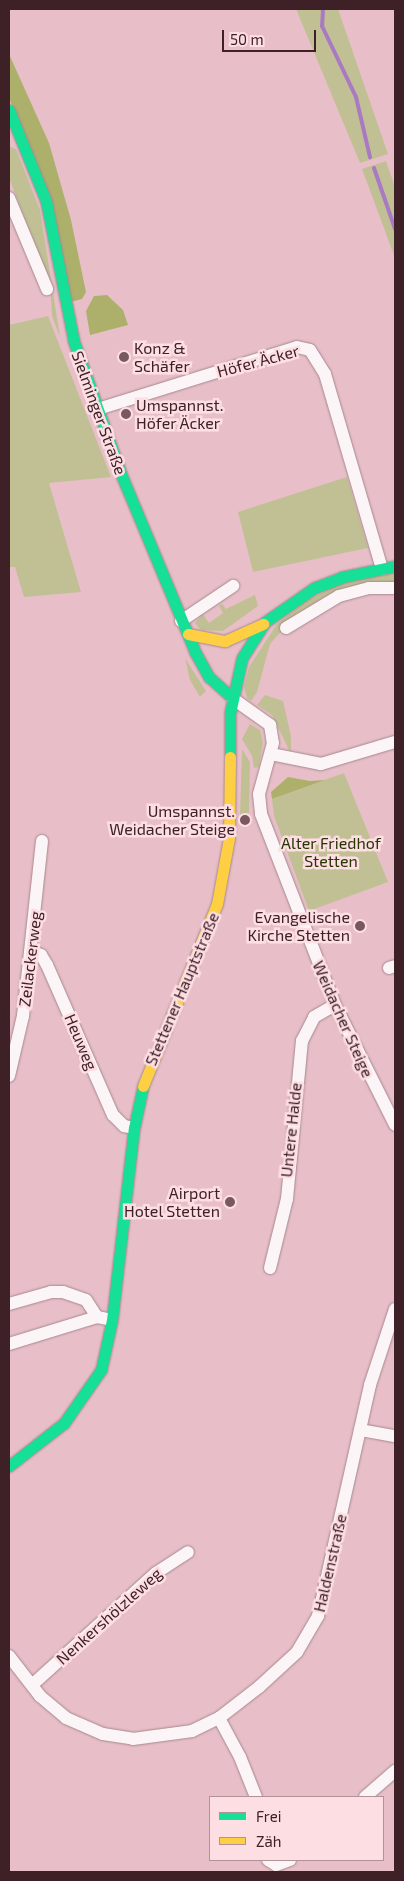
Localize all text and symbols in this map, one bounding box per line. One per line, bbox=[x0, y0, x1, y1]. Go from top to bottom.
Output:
scale bar bbox=[224, 20, 318, 52]
text: 50 m bbox=[230, 30, 264, 48]
place label: Konz & Schäfer bbox=[134, 338, 190, 376]
street label: Höfer Äcker bbox=[214, 341, 302, 381]
street label: Sielminger Straße bbox=[68, 348, 130, 478]
marker: Konz & Schäfer bbox=[118, 351, 130, 363]
place label: Umspannst. Höfer Äcker bbox=[136, 395, 223, 433]
marker: Umspannst. Höfer Äcker bbox=[120, 408, 132, 420]
place label: Umspannst. Weidacher Steige bbox=[109, 801, 235, 839]
marker: Umspannst. Weidacher Steige bbox=[239, 814, 251, 826]
park label: Alter Friedhof Stetten bbox=[281, 833, 381, 871]
place label: Evangelische Kirche Stetten bbox=[247, 907, 350, 945]
street label: Stettener Hauptstraße bbox=[141, 909, 223, 1069]
street label: Zeilackerweg bbox=[15, 910, 45, 1008]
marker: Evangelische Kirche Stetten bbox=[354, 920, 366, 932]
street label: Weidacher Steige bbox=[309, 958, 377, 1080]
street label: Heuweg bbox=[61, 1011, 101, 1073]
street label: Untere Halde bbox=[276, 1082, 306, 1178]
place label: Airport Hotel Stetten bbox=[124, 1183, 220, 1221]
marker: Airport Hotel Stetten bbox=[224, 1196, 236, 1208]
street label: Haldenstraße bbox=[309, 1512, 351, 1614]
street label: Nenkershölzleweg bbox=[52, 1564, 166, 1668]
legend bbox=[209, 1796, 384, 1861]
text: Frei bbox=[256, 1807, 281, 1825]
text: Zäh bbox=[256, 1832, 281, 1850]

